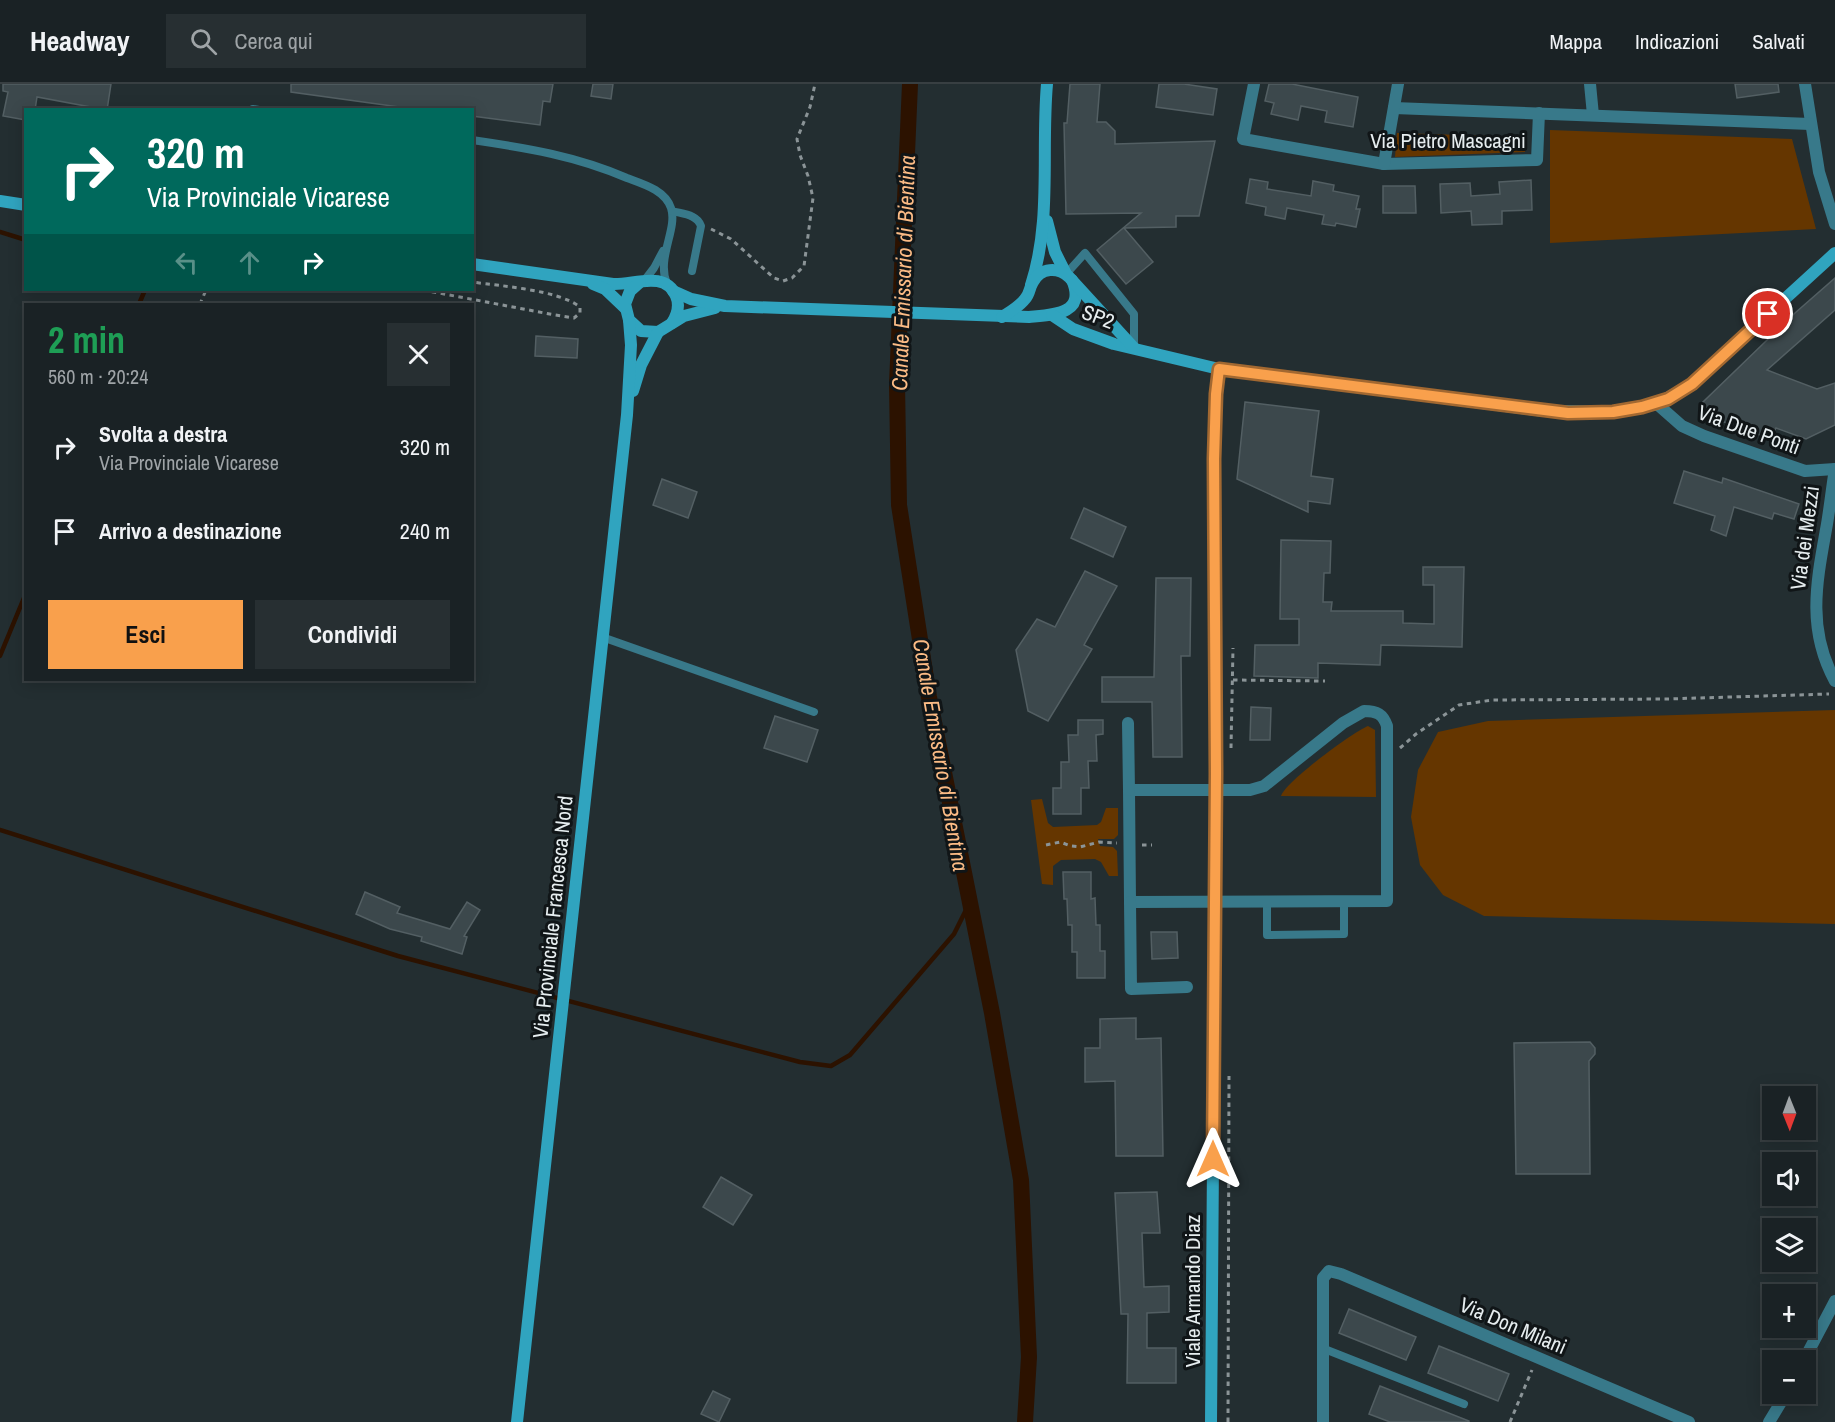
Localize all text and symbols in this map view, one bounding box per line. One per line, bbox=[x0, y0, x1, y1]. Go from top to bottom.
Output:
search box bbox=[166, 14, 586, 68]
text: Headway bbox=[30, 22, 130, 60]
icon: search bbox=[187, 25, 220, 58]
text: Cerca qui bbox=[235, 26, 313, 56]
text: Mappa bbox=[1549, 27, 1602, 56]
text: Indicazioni bbox=[1635, 27, 1719, 56]
text: Salvati bbox=[1752, 27, 1805, 56]
text: 320 m bbox=[147, 125, 245, 181]
street label: Via Pietro Mascagni bbox=[1370, 126, 1526, 155]
icon: right bbox=[48, 132, 126, 210]
water label: Canale Emissario di Bientina bbox=[884, 155, 922, 391]
text: Via Provinciale Vicarese bbox=[147, 179, 390, 215]
icon: left bbox=[170, 246, 203, 279]
icon: ahead bbox=[233, 246, 266, 279]
icon: right bbox=[296, 246, 329, 279]
pin bbox=[1742, 288, 1793, 339]
street label: SP2 bbox=[1078, 297, 1119, 336]
icon: arrive bbox=[1751, 297, 1784, 330]
text: 2 min bbox=[48, 316, 125, 364]
button: close bbox=[387, 323, 450, 386]
text: 560 m · 20:24 bbox=[48, 363, 148, 390]
street label: Via Due Ponti bbox=[1694, 398, 1804, 461]
text: Svolta a destra bbox=[99, 419, 227, 449]
icon: right bbox=[48, 431, 81, 464]
text: 320 m bbox=[400, 432, 450, 462]
text: Via Provinciale Vicarese bbox=[99, 449, 279, 476]
street label: Via dei Mezzi bbox=[1783, 484, 1826, 592]
icon: arrive bbox=[48, 515, 81, 548]
text: Arrivo a destinazione bbox=[99, 516, 281, 546]
text: 240 m bbox=[400, 516, 450, 546]
button: Esci bbox=[48, 600, 243, 669]
button: Condividi bbox=[255, 600, 450, 669]
water label: Canale Emissario di Bientina bbox=[906, 636, 976, 874]
street label: Via Provinciale Francesca Nord bbox=[525, 794, 580, 1040]
north arrow bbox=[1762, 1086, 1816, 1140]
map controls bbox=[1762, 1086, 1816, 1404]
position arrow bbox=[1181, 1127, 1245, 1191]
button: sound bbox=[1762, 1152, 1816, 1206]
street label: Viale Armando Diaz bbox=[1178, 1214, 1207, 1367]
button: layers bbox=[1762, 1218, 1816, 1272]
button: + bbox=[1762, 1284, 1816, 1338]
street label: Via Don Milani bbox=[1455, 1290, 1571, 1361]
button: − bbox=[1762, 1350, 1816, 1404]

